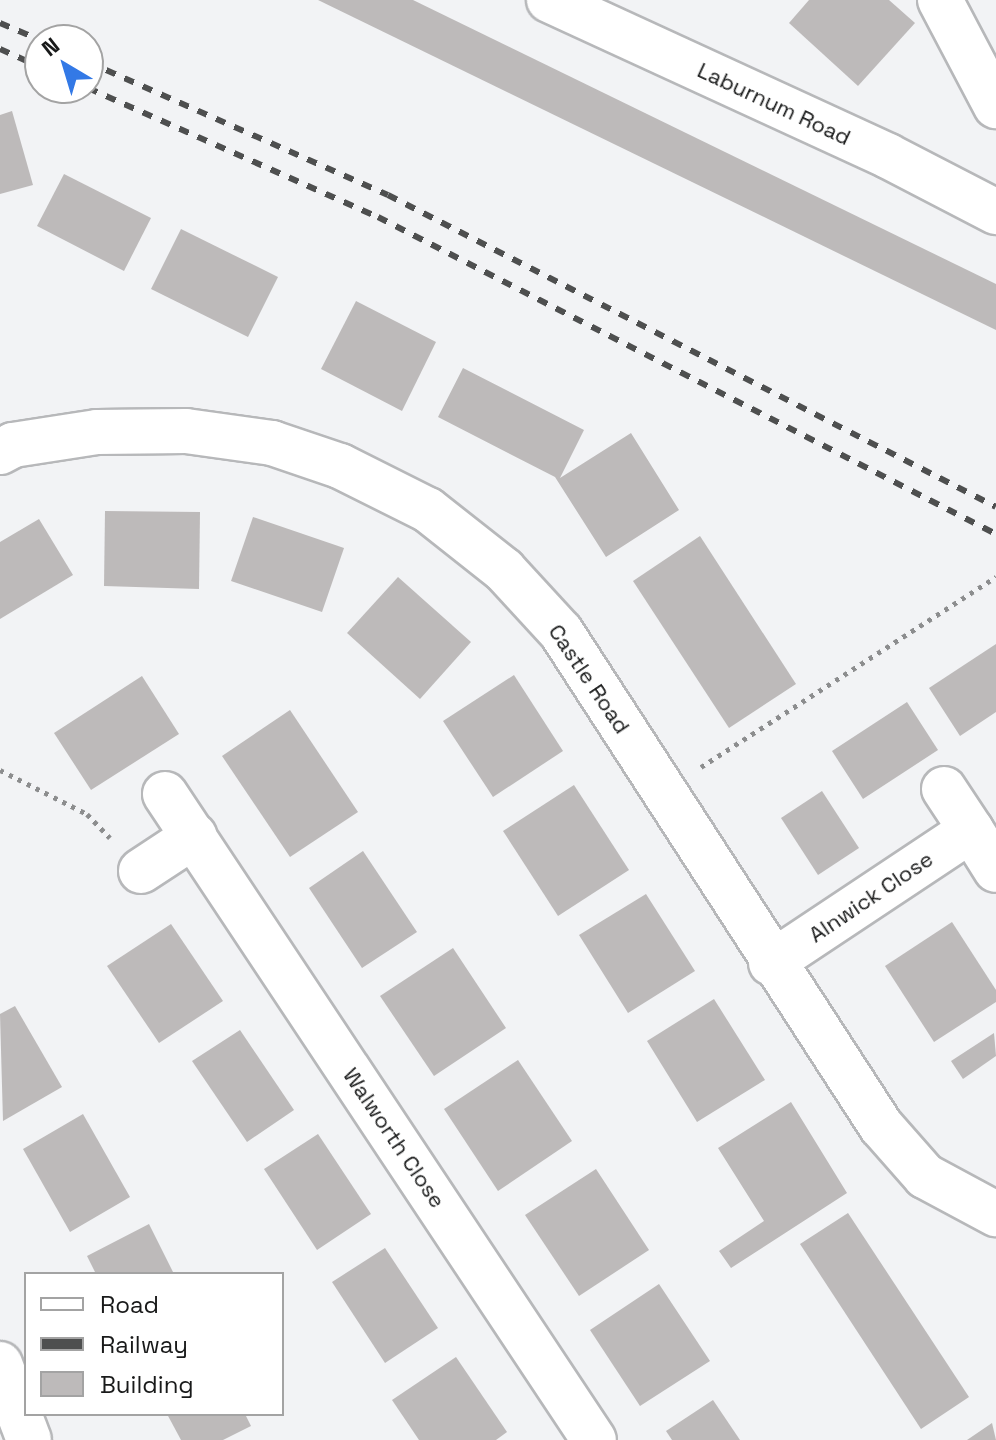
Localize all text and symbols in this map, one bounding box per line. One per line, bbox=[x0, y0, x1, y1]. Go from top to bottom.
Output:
north arrow bbox=[24, 24, 104, 104]
text: N bbox=[36, 31, 65, 62]
street label: Laburnum Road bbox=[693, 57, 855, 151]
street label: Castle Road bbox=[543, 619, 635, 739]
street label: Alnwick Close bbox=[804, 846, 938, 948]
street label: Walworth Close bbox=[337, 1063, 451, 1213]
legend bbox=[24, 1272, 284, 1416]
text: Road bbox=[100, 1289, 159, 1320]
text: Railway bbox=[100, 1329, 188, 1360]
text: Building bbox=[100, 1369, 194, 1400]

